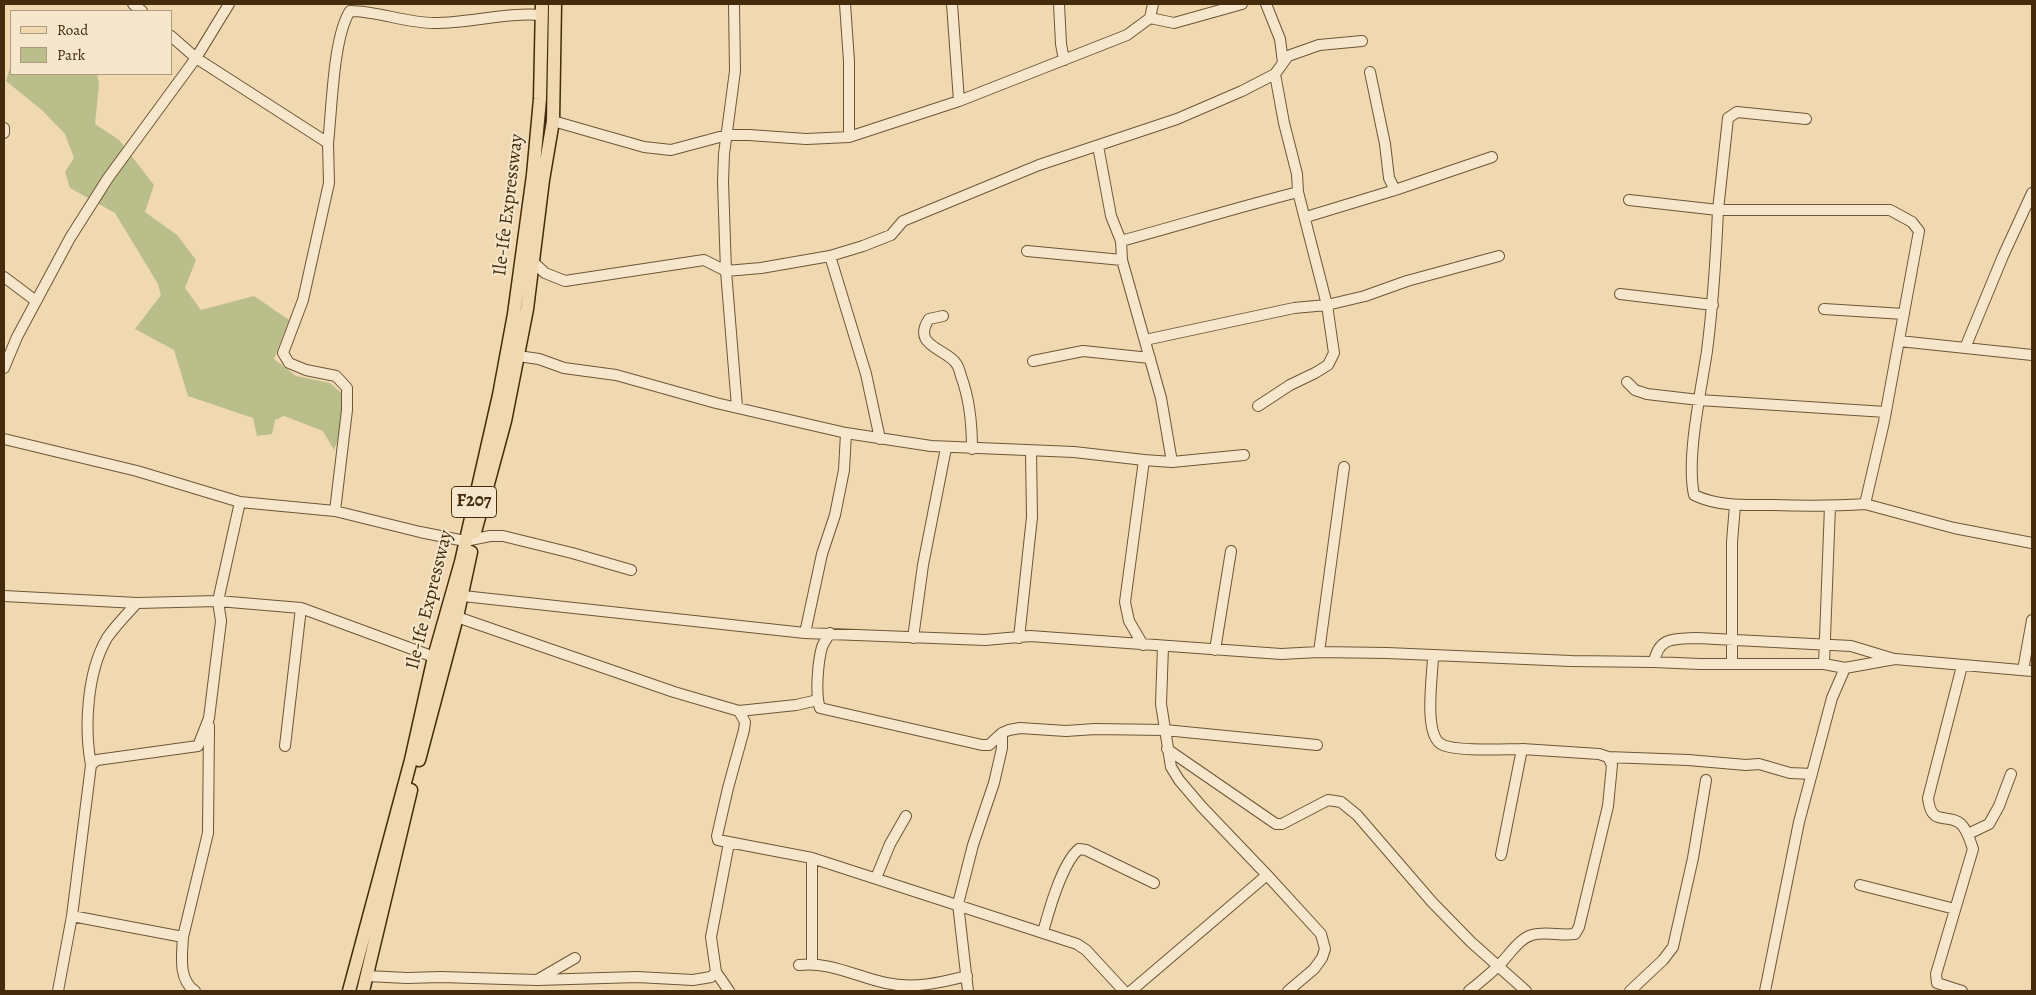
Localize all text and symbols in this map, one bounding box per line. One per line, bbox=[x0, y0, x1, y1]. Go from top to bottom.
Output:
legend bbox=[10, 10, 172, 75]
text: Road bbox=[57, 20, 88, 40]
text: Park bbox=[57, 45, 85, 65]
street label: Ile-Ife Expressway bbox=[489, 133, 529, 277]
road number: F207 bbox=[452, 487, 496, 518]
street label: Ile-Ife Expressway bbox=[402, 528, 458, 672]

